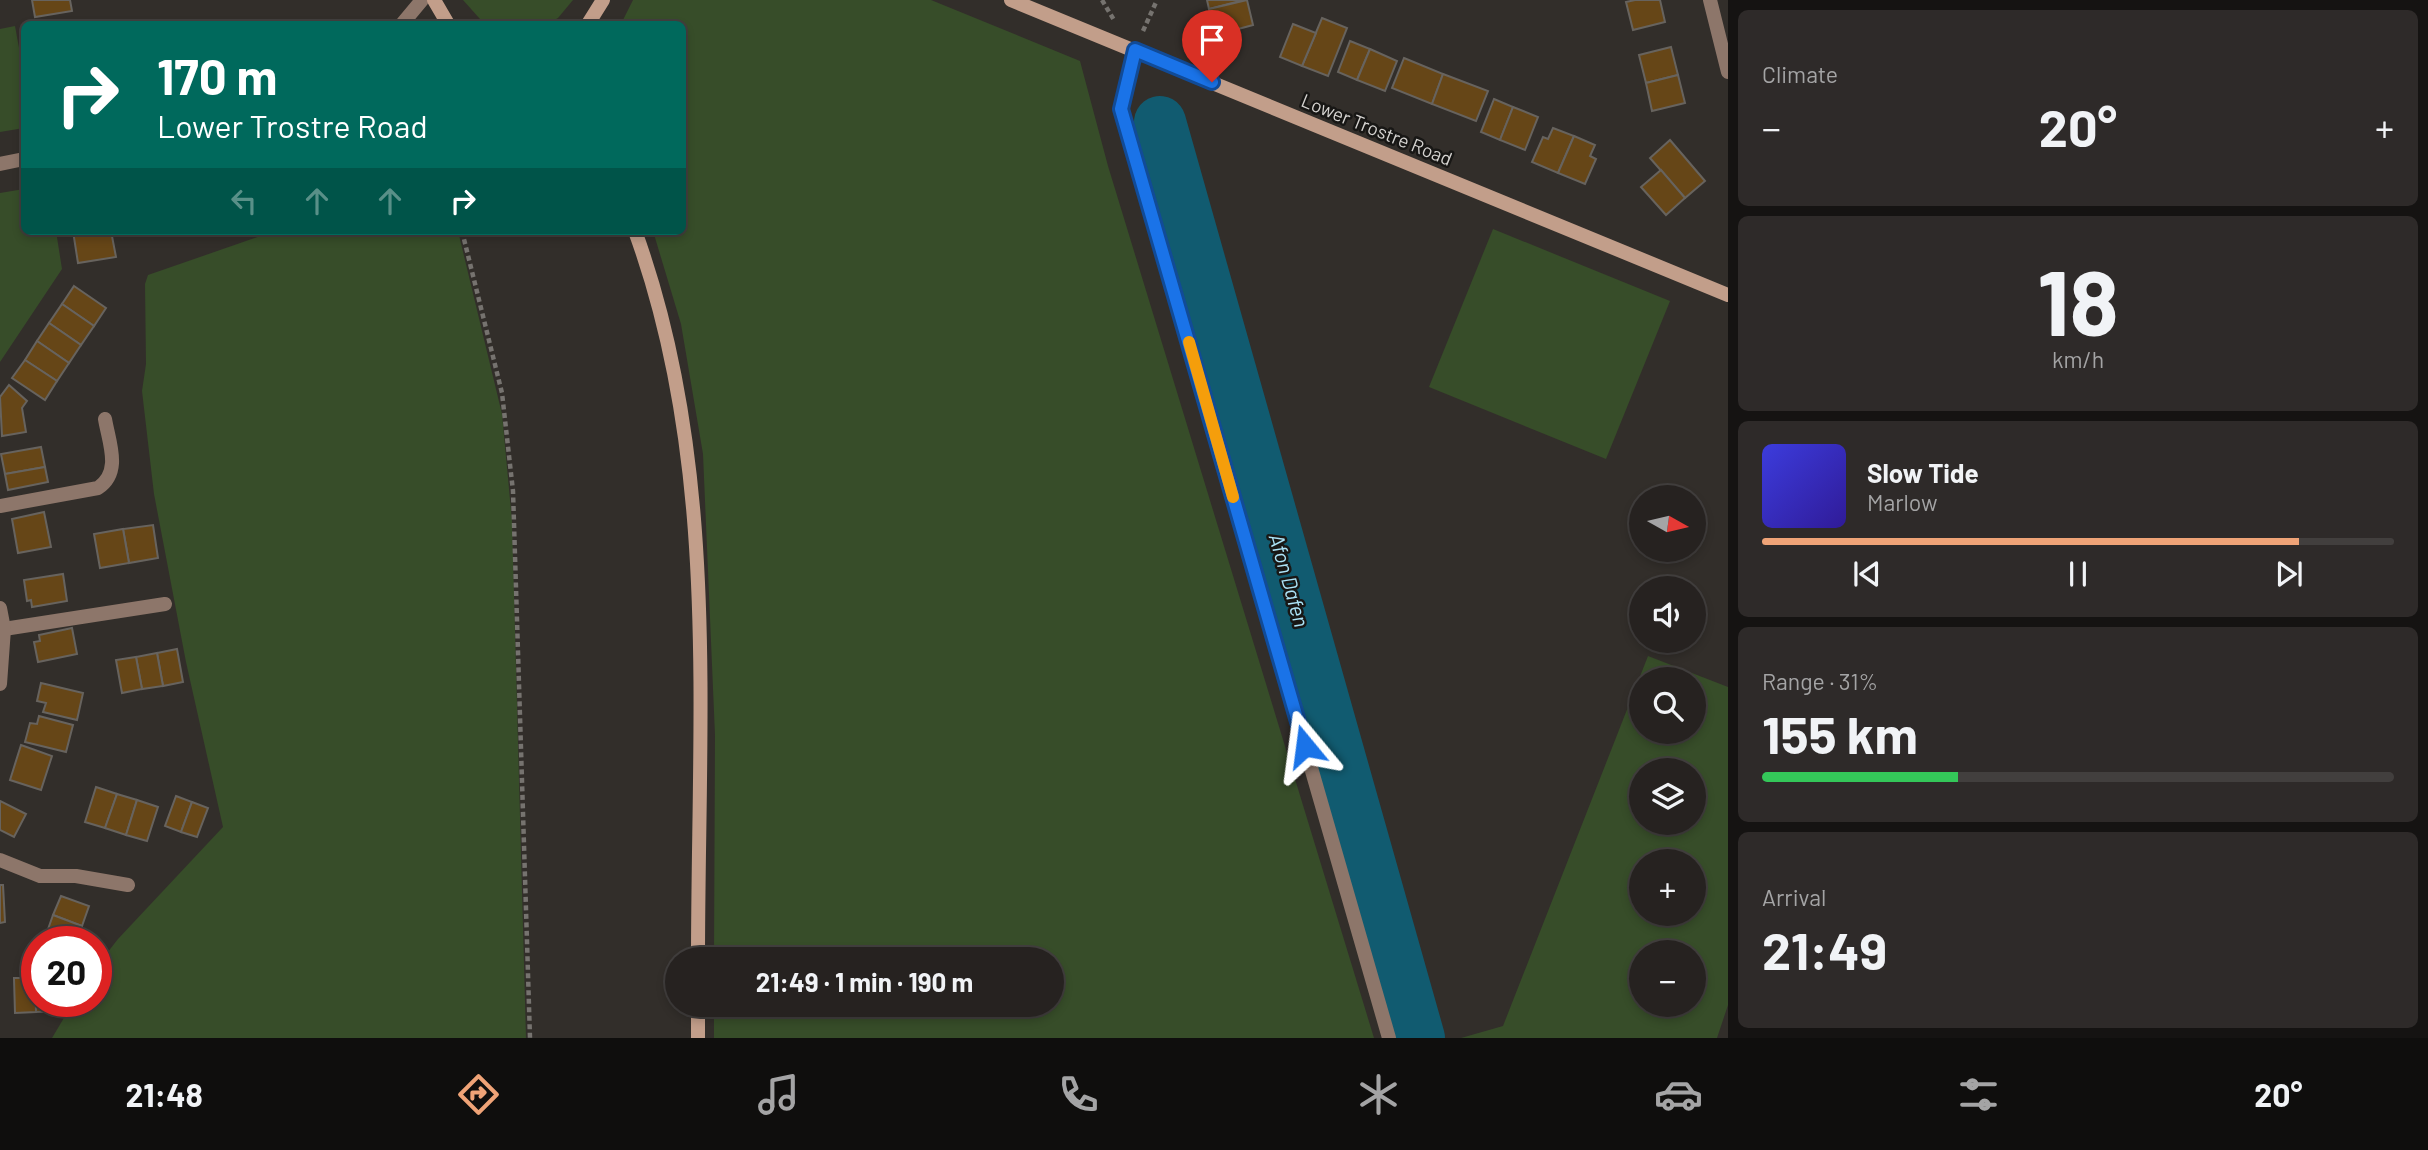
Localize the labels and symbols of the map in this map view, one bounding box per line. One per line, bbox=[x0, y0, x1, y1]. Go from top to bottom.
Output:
pin bbox=[1182, 10, 1242, 82]
street label: Lower Trostre Road bbox=[1298, 88, 1456, 170]
north arrow bbox=[1629, 485, 1706, 562]
water label: Afon Dafen bbox=[1265, 530, 1315, 630]
position arrow bbox=[1268, 709, 1342, 783]
speed limit sign: 20 bbox=[21, 926, 112, 1017]

